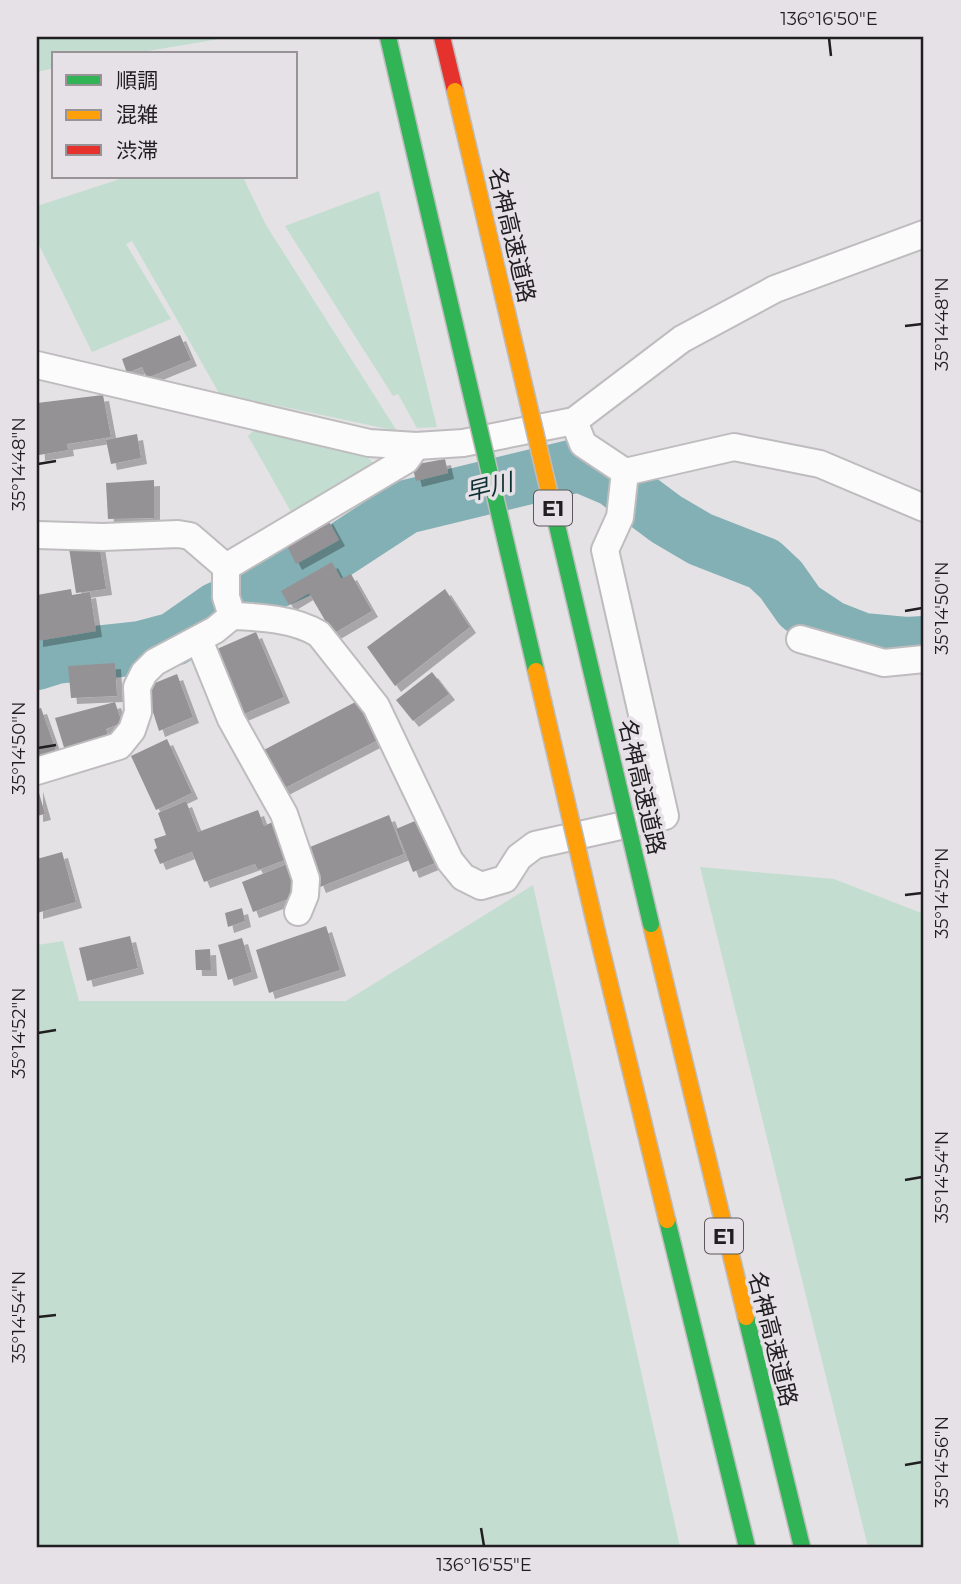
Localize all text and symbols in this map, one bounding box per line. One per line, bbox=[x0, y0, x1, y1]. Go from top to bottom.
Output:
text: 136°16'50"E bbox=[780, 8, 878, 30]
legend bbox=[52, 52, 298, 178]
text: 順調 bbox=[116, 68, 158, 93]
text: 混雑 bbox=[116, 102, 158, 127]
text: 渋滞 bbox=[116, 138, 158, 163]
street label: 名神高速道路 bbox=[483, 165, 541, 305]
text: 35°14'48"N bbox=[931, 277, 953, 371]
text: 35°14'48"N bbox=[8, 417, 30, 511]
water label: 早川 bbox=[462, 466, 519, 507]
road number: E1 bbox=[534, 490, 572, 526]
text: 35°14'50"N bbox=[931, 561, 953, 655]
text: 35°14'50"N bbox=[8, 701, 30, 795]
street label: 名神高速道路 bbox=[613, 717, 671, 857]
text: 35°14'52"N bbox=[931, 847, 953, 939]
text: 35°14'52"N bbox=[8, 987, 30, 1079]
text: 35°14'54"N bbox=[931, 1131, 953, 1223]
road number: E1 bbox=[705, 1218, 743, 1254]
street label: 名神高速道路 bbox=[743, 1269, 803, 1409]
text: 35°14'54"N bbox=[8, 1271, 30, 1363]
text: 35°14'56"N bbox=[931, 1416, 953, 1508]
text: 136°16'55"E bbox=[436, 1554, 532, 1576]

